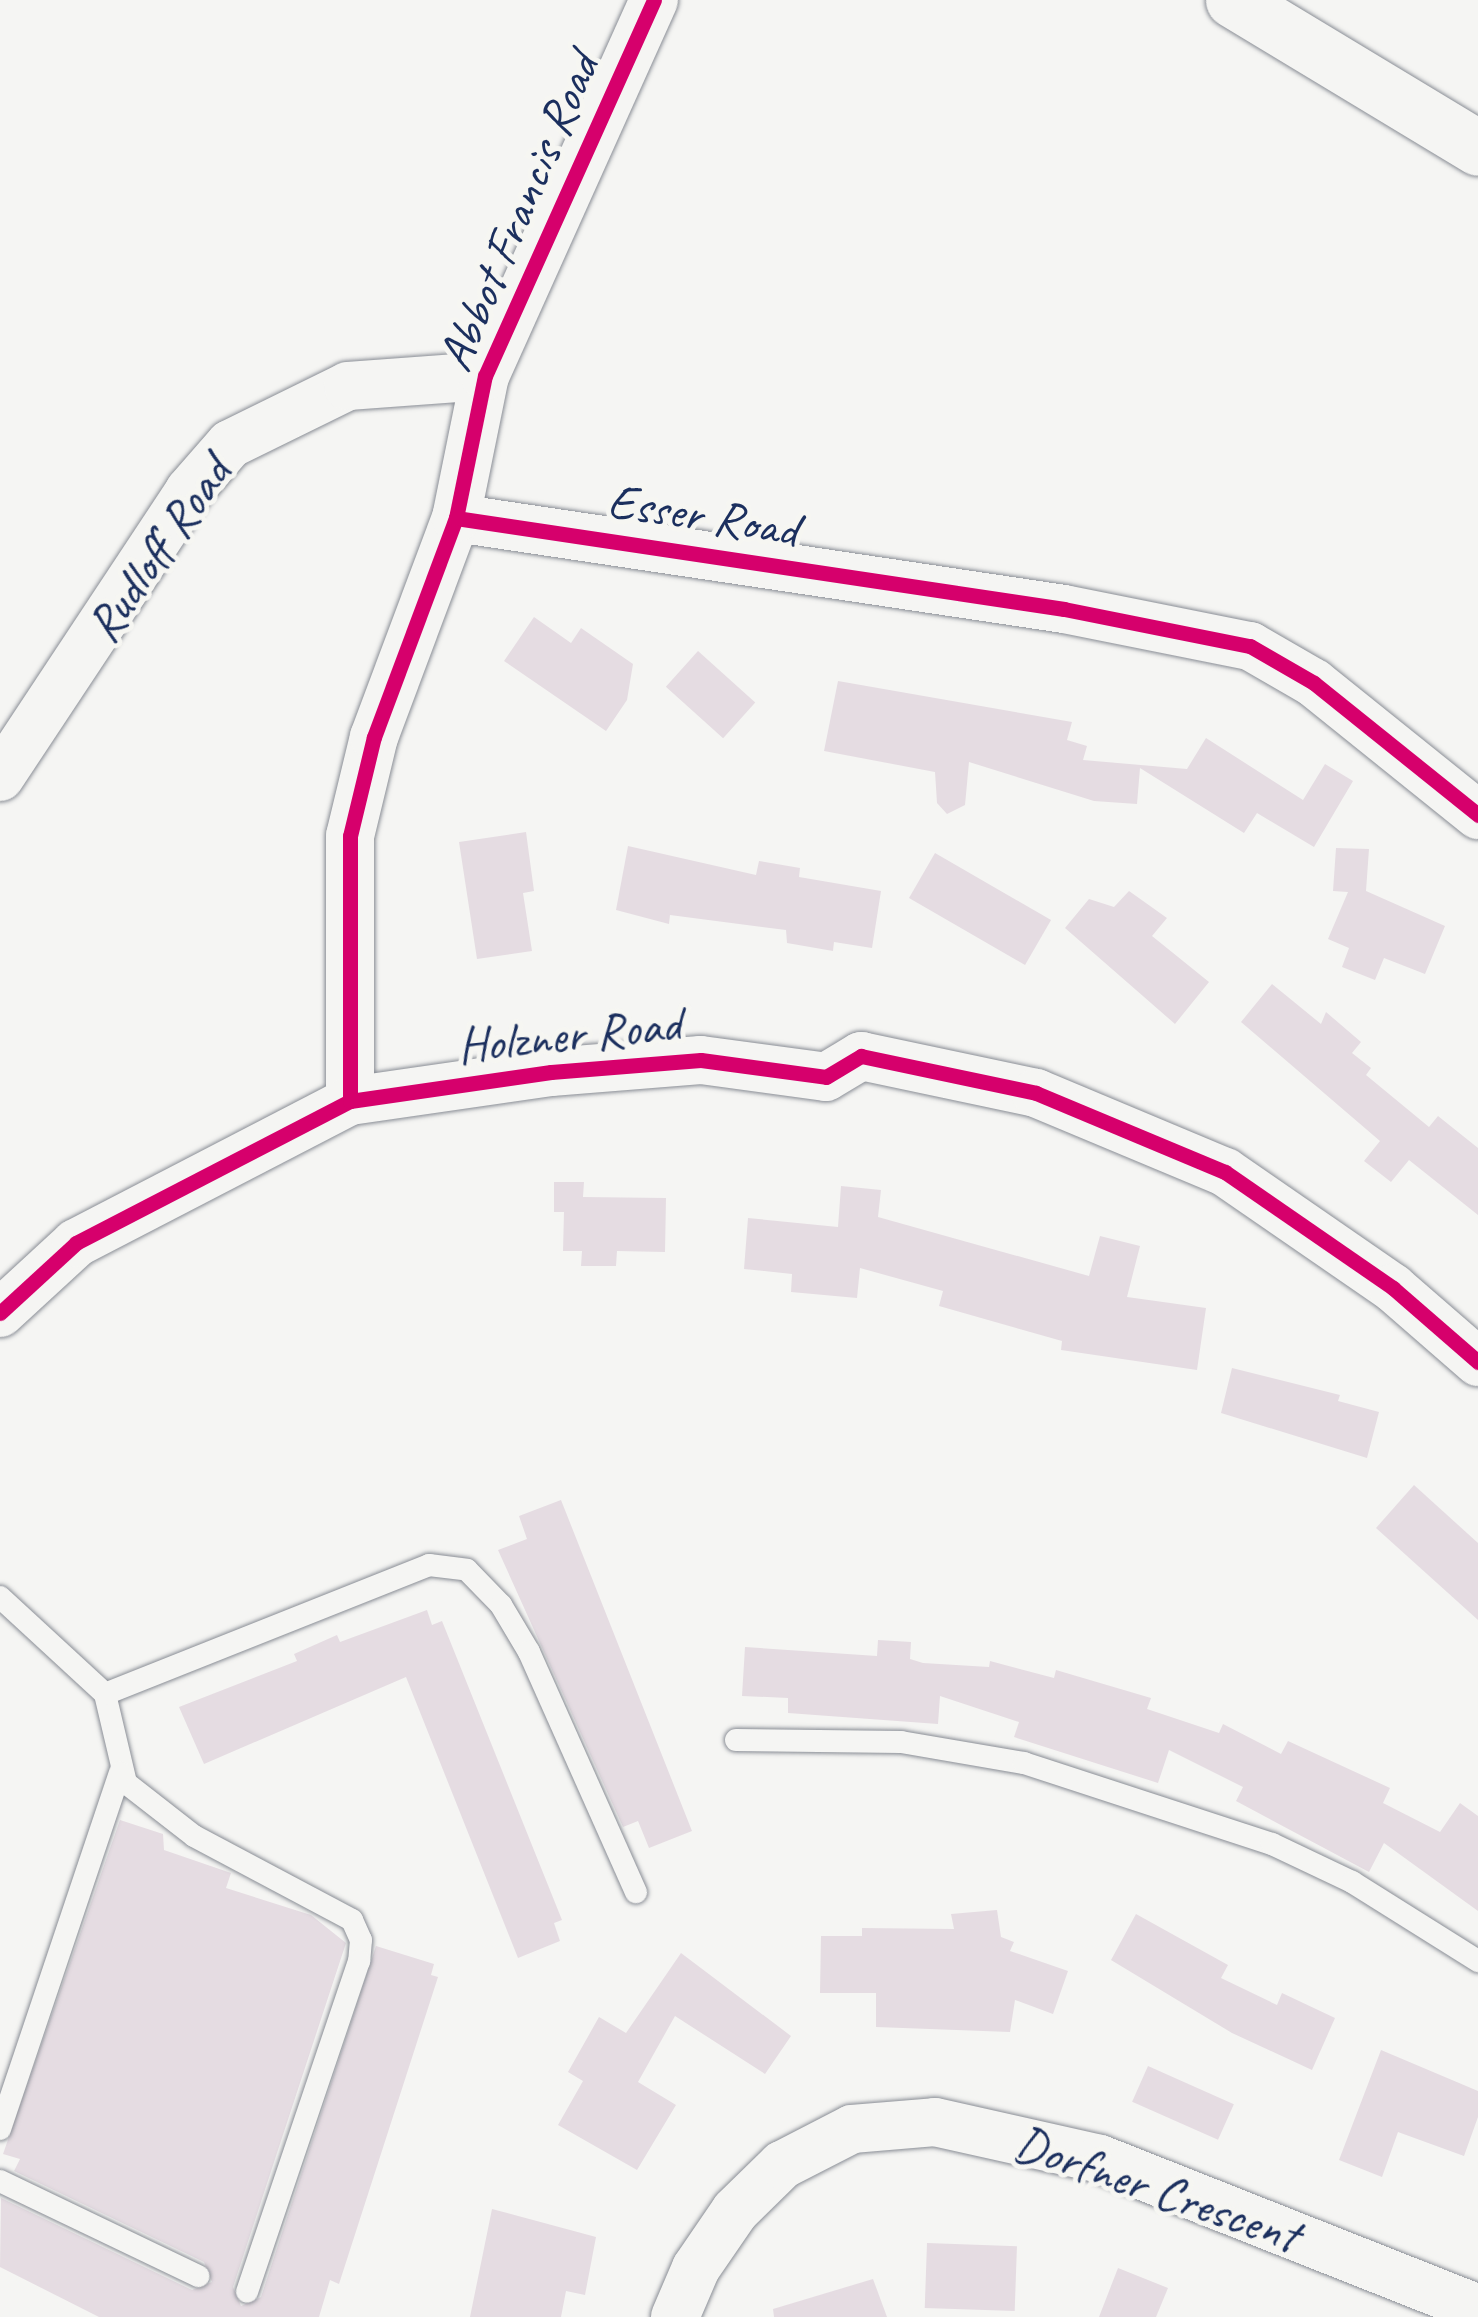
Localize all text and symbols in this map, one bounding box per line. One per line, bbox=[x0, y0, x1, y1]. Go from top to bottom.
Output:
street label: Abbot Francis Road bbox=[424, 44, 612, 380]
street label: Rudloff Road bbox=[73, 446, 243, 652]
street label: Esser Road bbox=[604, 470, 802, 560]
street label: Holzner Road bbox=[455, 994, 683, 1076]
street label: Dorfner Crescent bbox=[1007, 2112, 1307, 2266]

